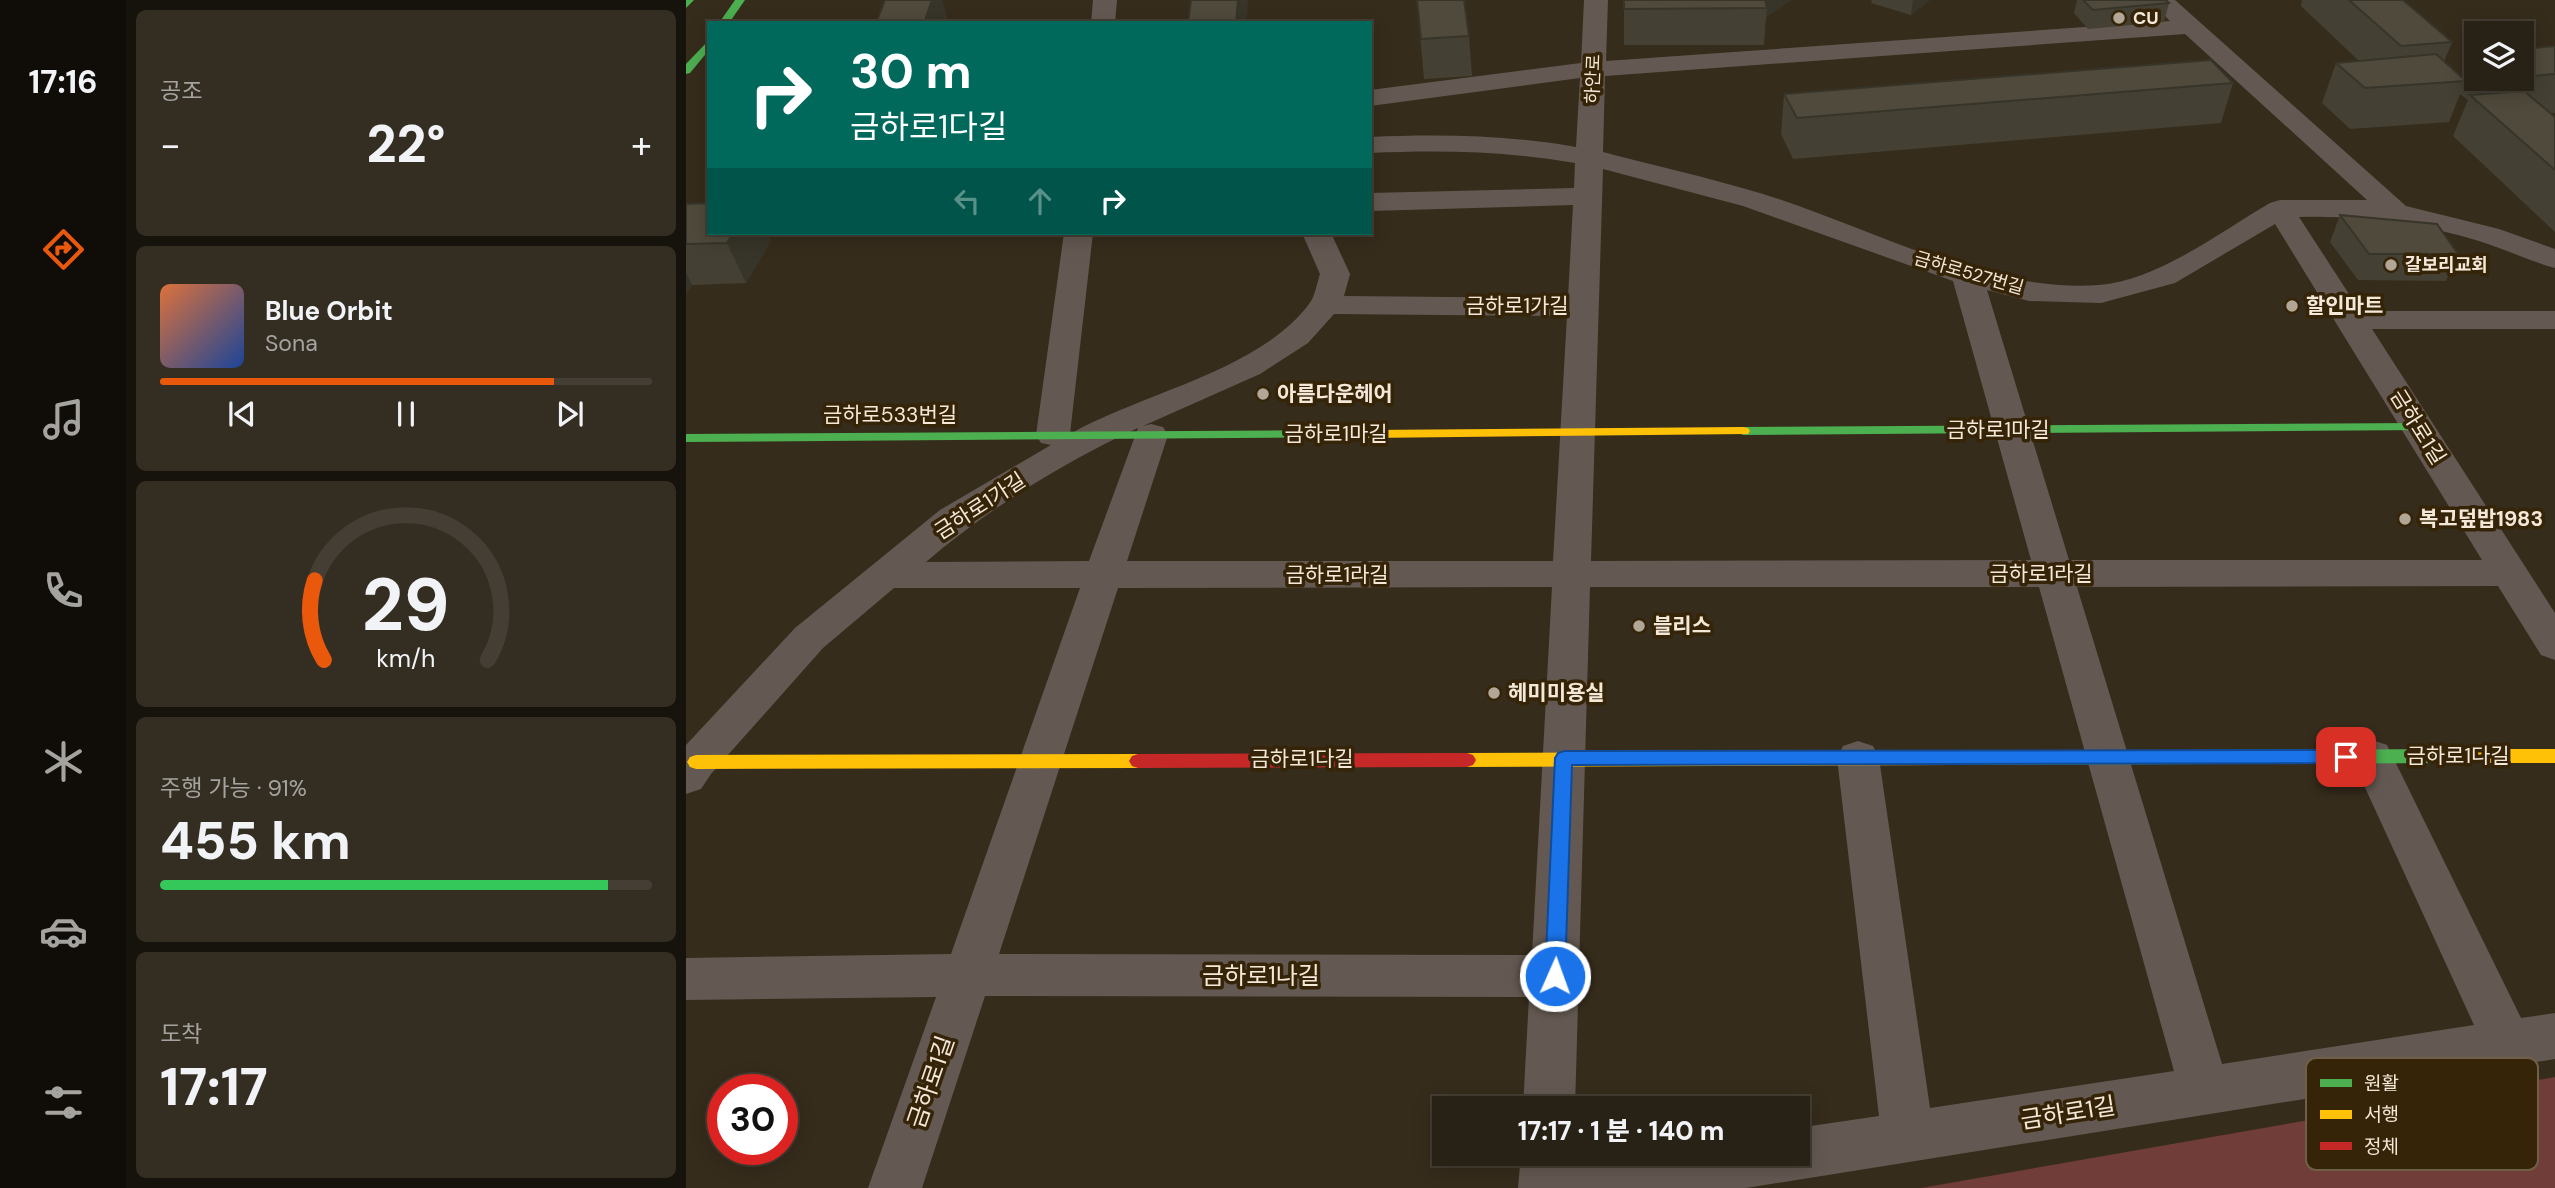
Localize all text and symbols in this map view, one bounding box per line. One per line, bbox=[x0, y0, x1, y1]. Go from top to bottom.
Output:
place label: CU bbox=[2133, 6, 2159, 30]
marker: CU bbox=[2111, 10, 2127, 26]
map controls bbox=[2464, 21, 2534, 91]
button: layers bbox=[2464, 21, 2534, 91]
text: 30 m bbox=[850, 39, 972, 103]
icon: right bbox=[735, 49, 826, 140]
street label: 하안로 bbox=[1580, 54, 1606, 104]
text: 17:16 bbox=[29, 61, 97, 103]
text: 공조 bbox=[160, 76, 202, 106]
text: 금하로1다길 bbox=[850, 106, 1007, 148]
text: 22° bbox=[366, 110, 446, 178]
text: − bbox=[160, 120, 181, 170]
text: + bbox=[631, 120, 652, 170]
icon: left bbox=[948, 182, 986, 220]
icon: ahead bbox=[1021, 182, 1059, 220]
icon: right bbox=[1094, 182, 1132, 220]
icon: directions bbox=[39, 225, 88, 274]
street label: 금하로527번길 bbox=[1911, 246, 2027, 300]
place label: 갈보리교회 bbox=[2405, 253, 2488, 277]
marker: 갈보리교회 bbox=[2383, 257, 2399, 273]
street label: 금하로1가길 bbox=[1465, 292, 1569, 320]
place label: 할인마트 bbox=[2306, 292, 2383, 320]
text: Blue Orbit bbox=[265, 294, 393, 328]
marker: 할인마트 bbox=[2284, 298, 2300, 314]
text: Sona bbox=[265, 328, 318, 358]
place label: 아름다운헤어 bbox=[1277, 380, 1393, 408]
street label: 금하로1길 bbox=[2384, 384, 2452, 470]
marker: 아름다운헤어 bbox=[1255, 386, 1271, 402]
icon: music bbox=[39, 395, 88, 444]
icon: previous bbox=[223, 395, 261, 433]
icon: pause bbox=[387, 395, 425, 433]
icon: next bbox=[551, 395, 589, 433]
street label: 금하로533번길 bbox=[823, 401, 957, 429]
street label: 금하로1마길 bbox=[1946, 416, 2050, 444]
street label: 금하로1마길 bbox=[1284, 420, 1388, 448]
street label: 금하로1가길 bbox=[929, 466, 1031, 546]
place label: 복고덮밥1983 bbox=[2419, 505, 2543, 533]
marker: 복고덮밥1983 bbox=[2397, 511, 2413, 527]
text: 29 bbox=[362, 558, 450, 653]
street label: 금하로1라길 bbox=[1989, 560, 2093, 588]
street label: 금하로1라길 bbox=[1285, 561, 1389, 589]
icon: phone bbox=[39, 566, 88, 615]
place label: 블리스 bbox=[1653, 612, 1711, 640]
marker: 블리스 bbox=[1631, 618, 1647, 634]
text: km/h bbox=[376, 642, 436, 675]
place label: 헤미미용실 bbox=[1508, 679, 1605, 707]
marker: 헤미미용실 bbox=[1486, 685, 1502, 701]
pin bbox=[2316, 727, 2376, 787]
icon: climate bbox=[39, 737, 88, 786]
icon: arrive bbox=[2327, 738, 2365, 776]
street label: 금하로1다길 bbox=[2406, 742, 2510, 770]
street label: 금하로1다길 bbox=[1250, 745, 1354, 773]
text: 주행 가능 · 91% bbox=[160, 773, 307, 803]
text: 455 km bbox=[160, 807, 351, 875]
icon: car bbox=[39, 907, 88, 956]
position arrow bbox=[1518, 939, 1592, 1013]
street label: 금하로1나길 bbox=[1202, 960, 1320, 991]
text: 도착 bbox=[160, 1019, 202, 1049]
street label: 금하로1길 bbox=[900, 1031, 961, 1132]
text: 17:17 bbox=[160, 1053, 268, 1121]
legend bbox=[2306, 1058, 2538, 1170]
text: 원활 bbox=[2364, 1071, 2399, 1096]
speed limit sign: 30 bbox=[707, 1074, 798, 1165]
icon: filters bbox=[39, 1078, 88, 1127]
street label: 금하로1길 bbox=[2018, 1090, 2118, 1135]
text: 서행 bbox=[2364, 1102, 2399, 1127]
text: 17:17 · 1 분 · 140 m bbox=[1518, 1114, 1724, 1148]
text: 정체 bbox=[2364, 1134, 2399, 1159]

